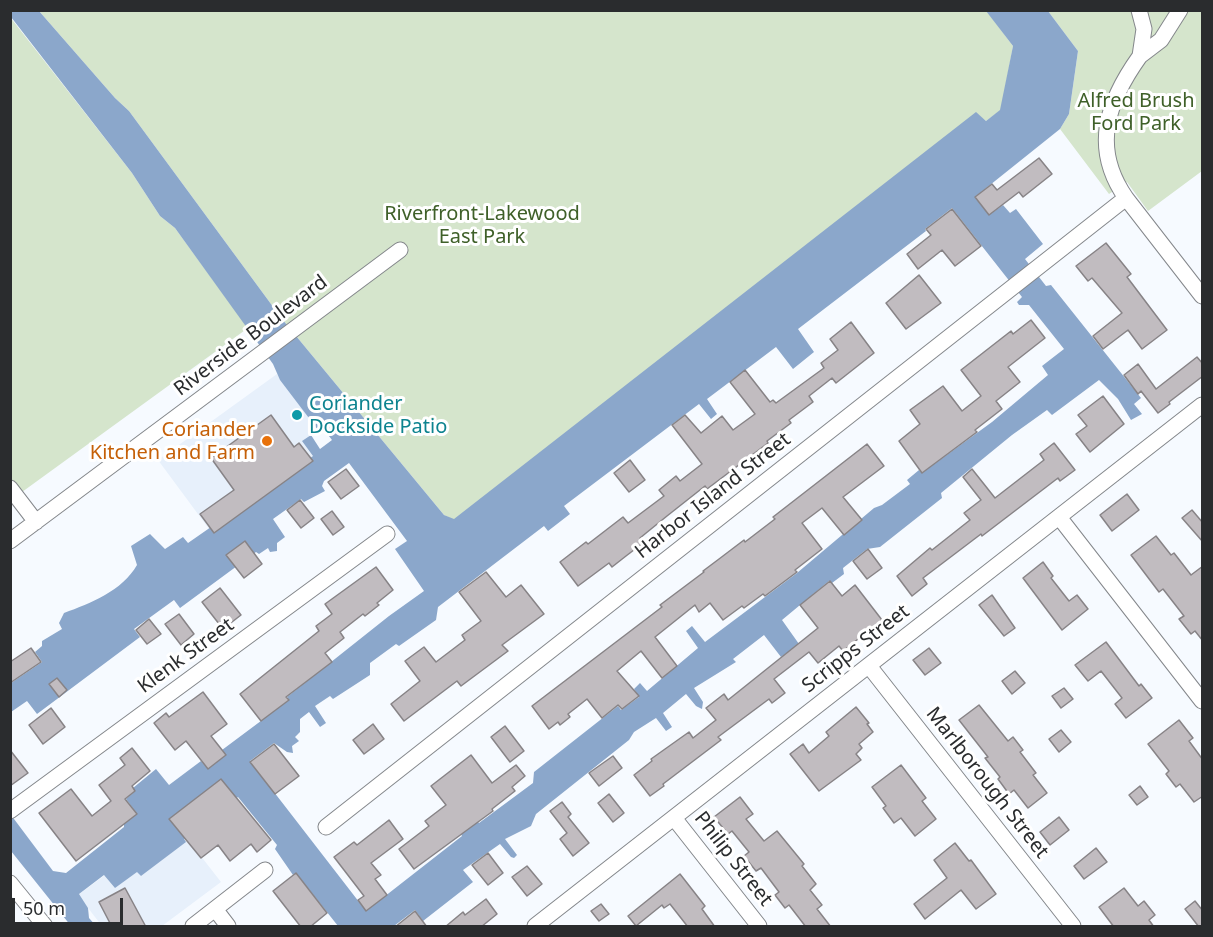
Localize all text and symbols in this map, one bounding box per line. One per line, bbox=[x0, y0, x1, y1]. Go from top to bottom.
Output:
park label: Alfred Brush Ford Park bbox=[1077, 89, 1195, 136]
park label: Riverfront-Lakewood East Park bbox=[384, 202, 580, 249]
street label: Riverside Boulevard bbox=[170, 270, 332, 402]
place label: Coriander Dockside Patio bbox=[309, 392, 447, 439]
marker: Coriander Dockside Patio bbox=[290, 408, 304, 422]
place label: Coriander Kitchen and Farm bbox=[90, 418, 255, 465]
street label: Harbor Island Street bbox=[631, 428, 795, 564]
marker: Coriander Kitchen and Farm bbox=[260, 434, 274, 448]
street label: Scripps Street bbox=[798, 600, 914, 698]
street label: Klenk Street bbox=[133, 613, 239, 699]
street label: Marlborough Street bbox=[921, 703, 1053, 863]
street label: Philip Street bbox=[689, 807, 777, 911]
scale bar bbox=[15, 886, 126, 924]
text: 50 m bbox=[23, 896, 65, 920]

